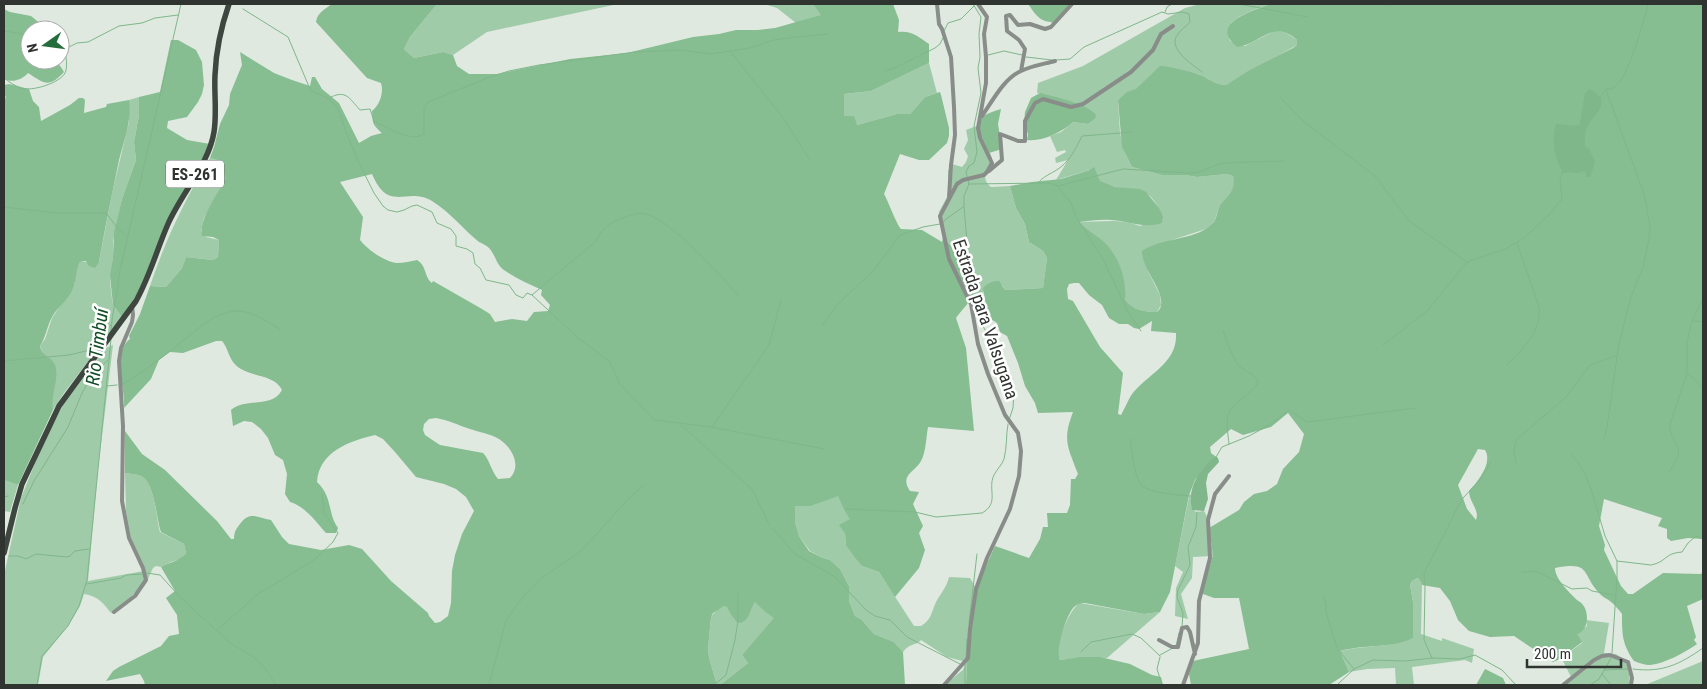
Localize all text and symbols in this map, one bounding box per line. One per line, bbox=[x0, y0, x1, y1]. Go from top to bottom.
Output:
north arrow bbox=[20, 20, 70, 70]
text: N bbox=[24, 42, 41, 54]
road number: ES-261 bbox=[166, 160, 224, 188]
street label: Estrada para Valsugana bbox=[949, 236, 1023, 402]
water label: Rio Timbuí bbox=[81, 305, 113, 387]
scale bar bbox=[1527, 636, 1621, 668]
text: 200 m bbox=[1534, 645, 1571, 663]

